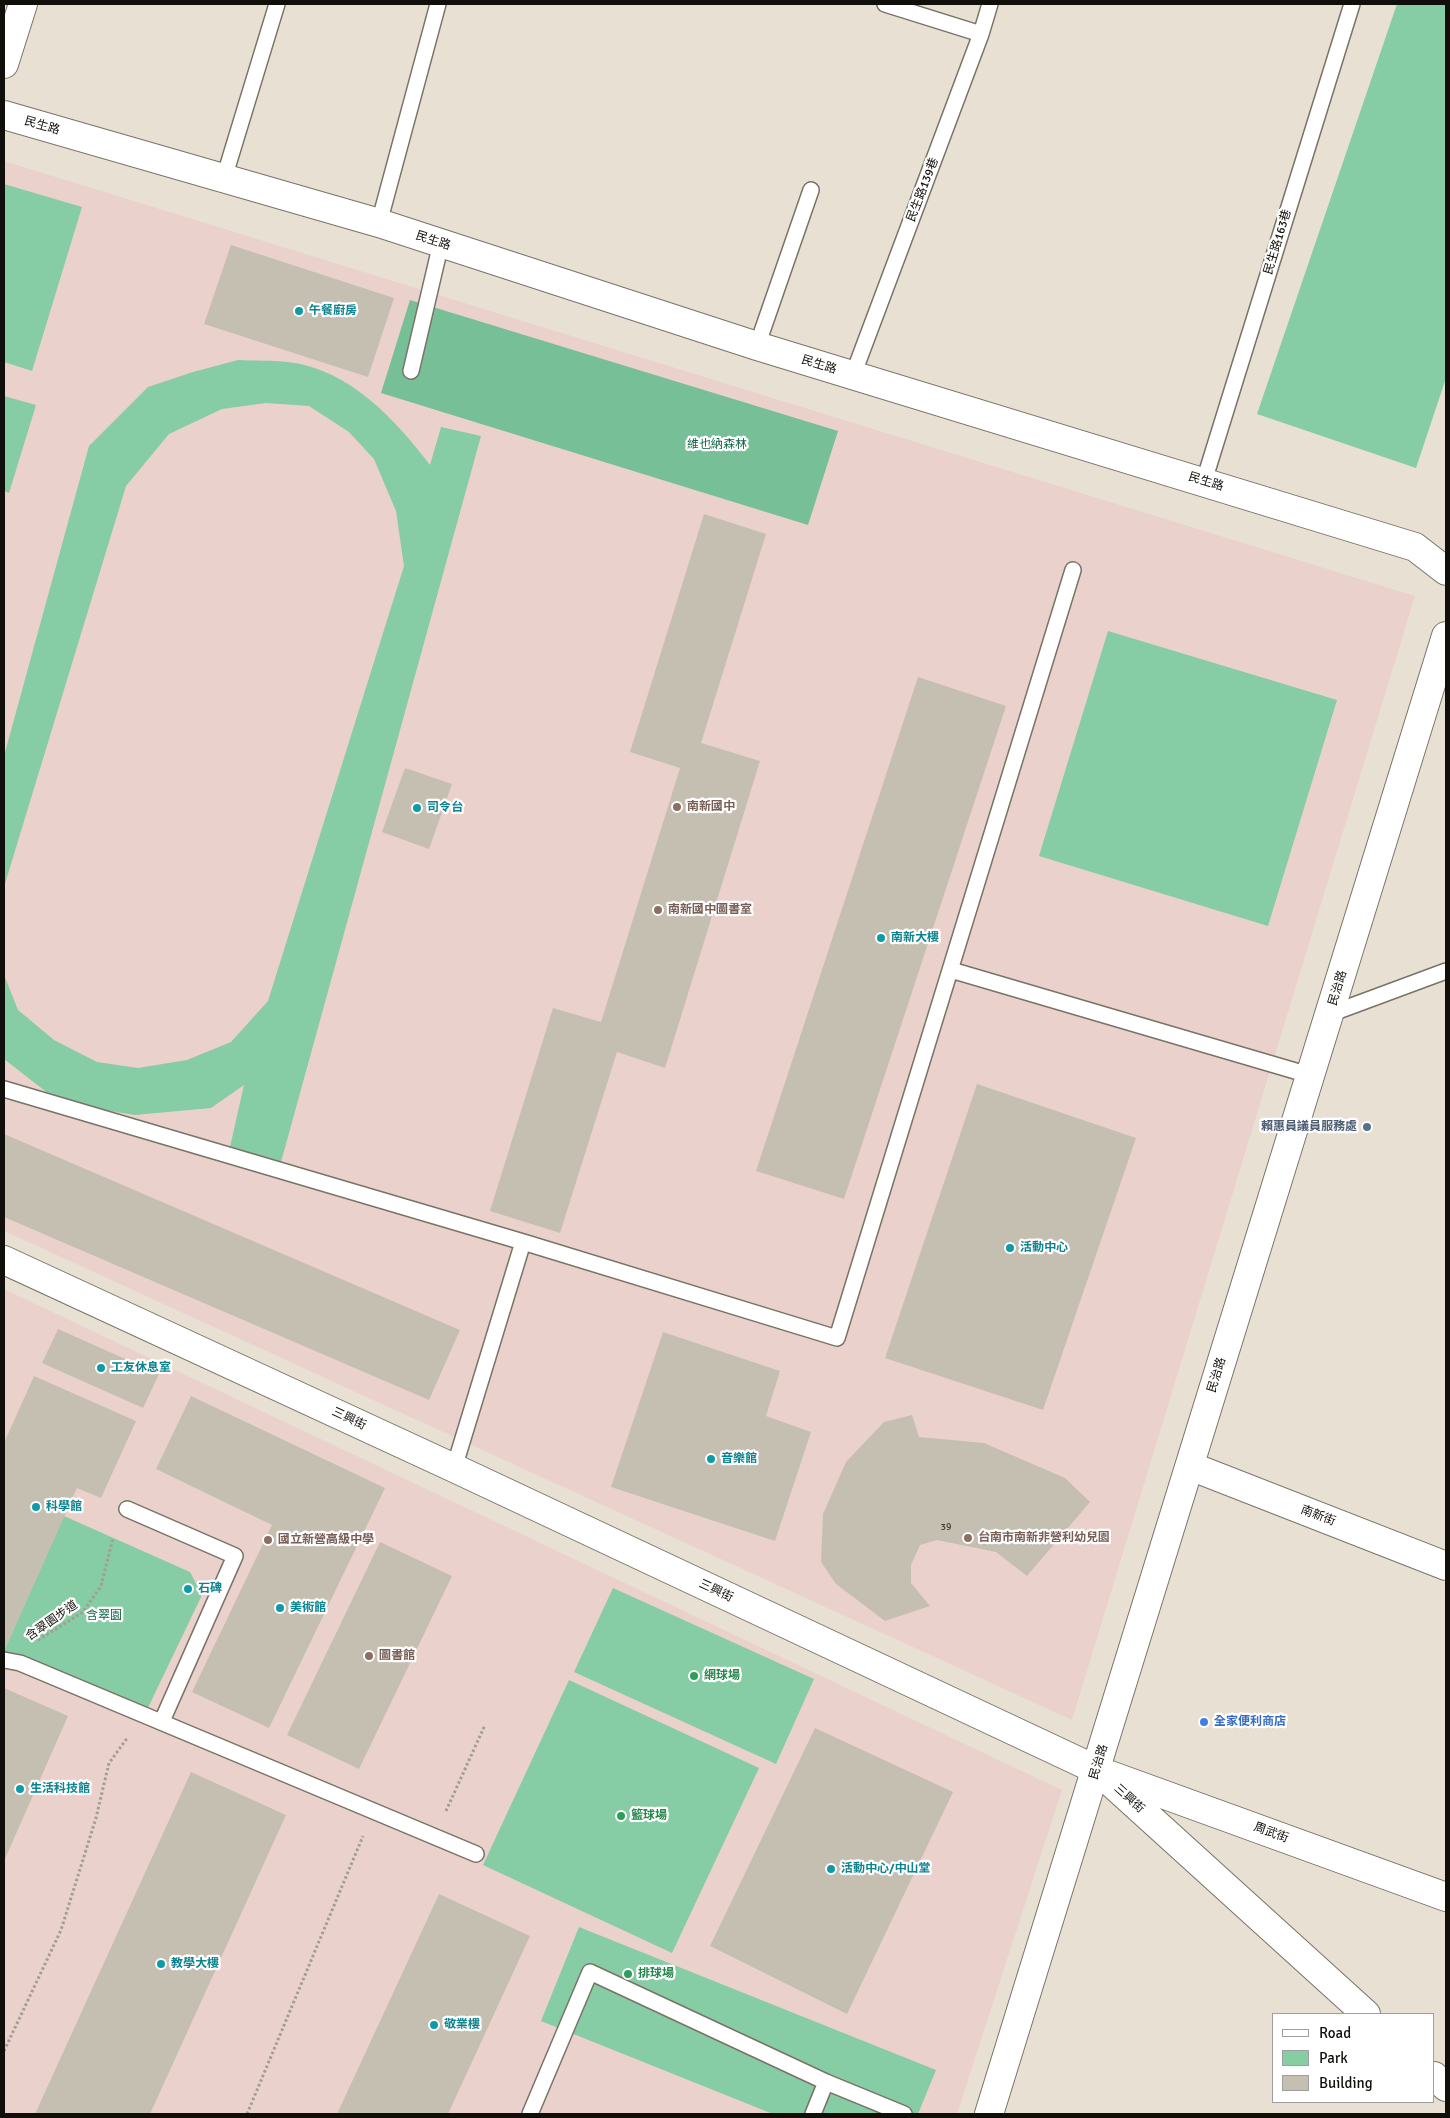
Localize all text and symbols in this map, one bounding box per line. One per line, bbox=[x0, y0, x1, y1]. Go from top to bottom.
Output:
street label: 民生路 bbox=[23, 114, 61, 138]
street label: 民生路139巷 bbox=[904, 156, 942, 224]
street label: 民生路163巷 bbox=[1261, 208, 1295, 276]
street label: 民生路 bbox=[414, 229, 452, 253]
place label: 午餐廚房 bbox=[309, 304, 357, 318]
marker: 午餐廚房 bbox=[293, 305, 305, 317]
street label: 民生路 bbox=[800, 353, 838, 377]
park label: 維也納森林 bbox=[687, 438, 747, 452]
street label: 民生路 bbox=[1187, 470, 1225, 494]
place label: 南新國中 bbox=[687, 800, 735, 814]
place label: 司令台 bbox=[427, 801, 463, 815]
marker: 南新國中 bbox=[671, 801, 683, 813]
marker: 司令台 bbox=[411, 802, 423, 814]
place label: 南新國中圖書室 bbox=[668, 903, 752, 917]
marker: 南新國中圖書室 bbox=[652, 904, 664, 916]
place label: 南新大樓 bbox=[891, 931, 939, 945]
marker: 南新大樓 bbox=[875, 932, 887, 944]
street label: 民治路 bbox=[1326, 969, 1350, 1007]
place label: 賴惠員議員服務處 bbox=[1261, 1120, 1357, 1134]
marker: 賴惠員議員服務處 bbox=[1361, 1121, 1373, 1133]
place label: 活動中心 bbox=[1020, 1241, 1068, 1255]
marker: 活動中心 bbox=[1004, 1242, 1016, 1254]
street label: 民治路 bbox=[1205, 1356, 1229, 1394]
place label: 工友休息室 bbox=[111, 1361, 171, 1375]
marker: 工友休息室 bbox=[95, 1362, 107, 1374]
street label: 三興街 bbox=[330, 1405, 368, 1433]
place label: 音樂館 bbox=[721, 1452, 757, 1466]
marker: 音樂館 bbox=[705, 1453, 717, 1465]
place label: 科學館 bbox=[46, 1500, 82, 1514]
marker: 科學館 bbox=[30, 1501, 42, 1513]
street label: 南新街 bbox=[1299, 1503, 1337, 1529]
house number: 39 bbox=[941, 1521, 951, 1533]
place label: 台南市南新非營利幼兒園 bbox=[978, 1531, 1110, 1545]
marker: 台南市南新非營利幼兒園 bbox=[962, 1532, 974, 1544]
place label: 國立新營高級中學 bbox=[278, 1533, 374, 1547]
marker: 國立新營高級中學 bbox=[262, 1534, 274, 1546]
street label: 三興街 bbox=[697, 1577, 735, 1605]
place label: 石碑 bbox=[198, 1582, 222, 1596]
marker: 石碑 bbox=[182, 1583, 194, 1595]
street label: 含翠園步道 bbox=[23, 1598, 81, 1644]
place label: 美術館 bbox=[290, 1601, 326, 1615]
marker: 美術館 bbox=[274, 1602, 286, 1614]
park label: 含翠園 bbox=[86, 1609, 122, 1623]
place label: 圖書館 bbox=[379, 1649, 415, 1663]
marker: 圖書館 bbox=[363, 1650, 375, 1662]
place label: 網球場 bbox=[704, 1669, 740, 1683]
marker: 網球場 bbox=[688, 1670, 700, 1682]
place label: 全家便利商店 bbox=[1214, 1715, 1286, 1729]
marker: 全家便利商店 bbox=[1198, 1716, 1210, 1728]
street label: 民治路 bbox=[1087, 1743, 1111, 1781]
place label: 生活科技館 bbox=[30, 1782, 90, 1796]
street label: 三興街 bbox=[1111, 1782, 1147, 1816]
marker: 生活科技館 bbox=[14, 1783, 26, 1795]
place label: 籃球場 bbox=[631, 1809, 667, 1823]
marker: 籃球場 bbox=[615, 1810, 627, 1822]
street label: 周武街 bbox=[1252, 1820, 1290, 1846]
place label: 活動中心/中山堂 bbox=[841, 1862, 930, 1876]
marker: 活動中心/中山堂 bbox=[825, 1863, 837, 1875]
place label: 教學大樓 bbox=[171, 1957, 219, 1971]
marker: 教學大樓 bbox=[155, 1958, 167, 1970]
place label: 排球場 bbox=[638, 1967, 674, 1981]
marker: 排球場 bbox=[622, 1968, 634, 1980]
legend bbox=[1272, 2013, 1435, 2103]
place label: 敬業樓 bbox=[444, 2018, 480, 2032]
marker: 敬業樓 bbox=[428, 2019, 440, 2031]
text: Road bbox=[1319, 2024, 1351, 2042]
text: Park bbox=[1319, 2049, 1348, 2067]
text: Building bbox=[1319, 2074, 1373, 2092]

